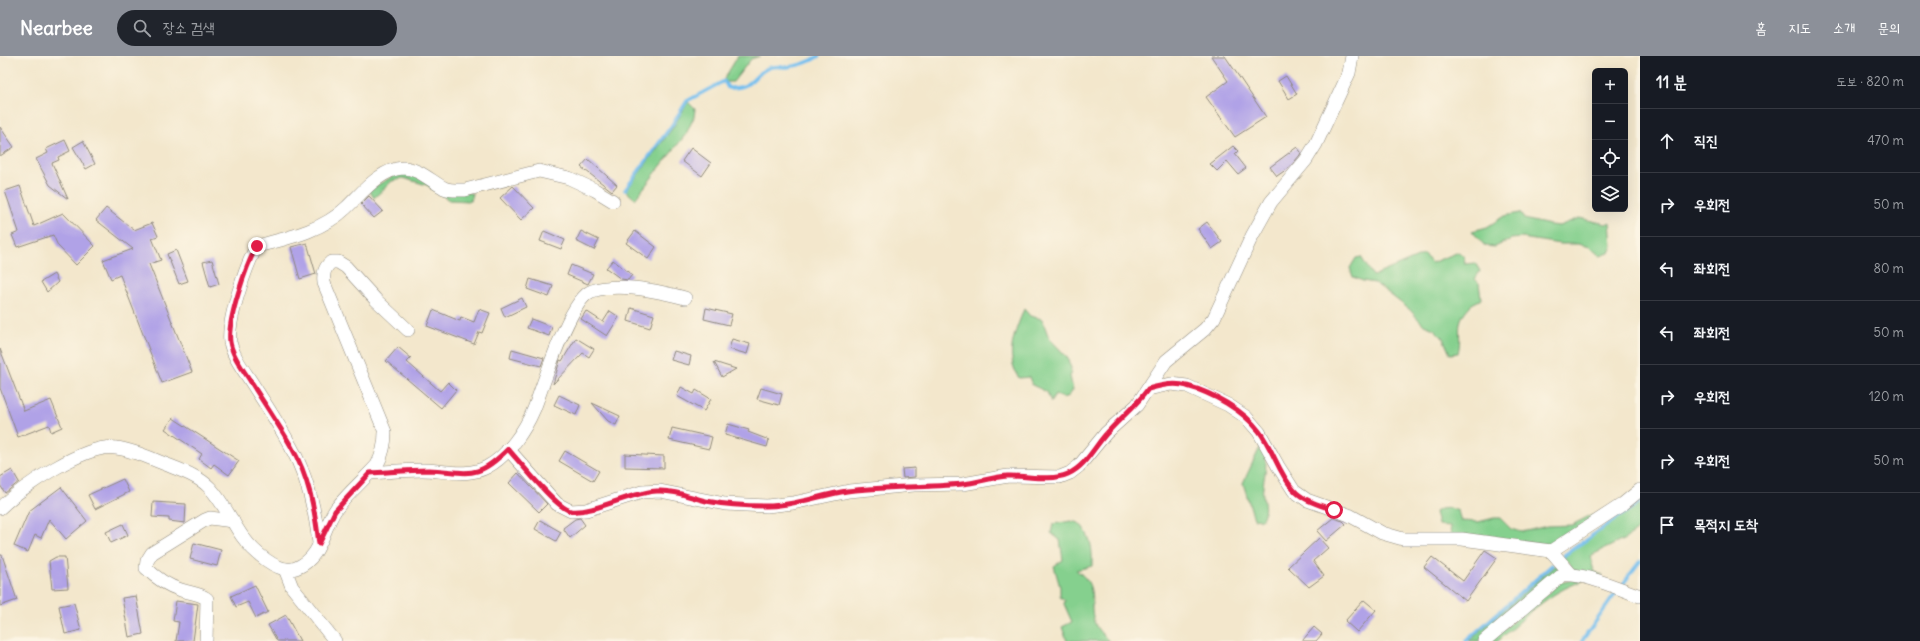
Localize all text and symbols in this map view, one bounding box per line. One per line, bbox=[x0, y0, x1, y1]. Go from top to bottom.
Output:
search box bbox=[117, 10, 397, 46]
text: Nearbee bbox=[20, 16, 93, 40]
icon: search bbox=[131, 17, 153, 39]
text: 장소 검색 bbox=[163, 18, 215, 37]
text: 홈 bbox=[1755, 19, 1766, 37]
text: 지도 bbox=[1788, 19, 1811, 37]
text: 소개 bbox=[1833, 19, 1855, 37]
text: 문의 bbox=[1877, 19, 1900, 37]
map controls bbox=[1592, 68, 1628, 212]
button: + bbox=[1592, 68, 1628, 104]
text: 11 분 bbox=[1656, 71, 1687, 93]
text: 도보 · 820 m bbox=[1836, 73, 1904, 90]
button: − bbox=[1592, 104, 1628, 140]
icon: ahead bbox=[1656, 130, 1678, 152]
text: 직진 bbox=[1694, 131, 1718, 150]
text: 470 m bbox=[1867, 132, 1904, 149]
button: locate bbox=[1592, 140, 1628, 176]
button: layers bbox=[1592, 176, 1628, 212]
icon: right bbox=[1656, 194, 1678, 216]
text: 우회전 bbox=[1694, 195, 1730, 214]
text: 50 m bbox=[1873, 196, 1904, 213]
route end bbox=[248, 237, 266, 255]
icon: left bbox=[1656, 258, 1678, 280]
text: 좌회전 bbox=[1694, 259, 1730, 278]
text: 80 m bbox=[1873, 260, 1904, 277]
icon: left bbox=[1656, 322, 1678, 344]
text: 좌회전 bbox=[1694, 323, 1730, 342]
text: 50 m bbox=[1873, 324, 1904, 341]
icon: right bbox=[1656, 386, 1678, 408]
text: 우회전 bbox=[1694, 387, 1730, 406]
text: 120 m bbox=[1869, 388, 1904, 405]
icon: right bbox=[1656, 450, 1678, 472]
text: 우회전 bbox=[1694, 451, 1730, 470]
text: 50 m bbox=[1873, 452, 1904, 469]
route start bbox=[1325, 501, 1343, 519]
icon: arrive bbox=[1656, 514, 1678, 536]
text: 목적지 도착 bbox=[1694, 515, 1758, 534]

